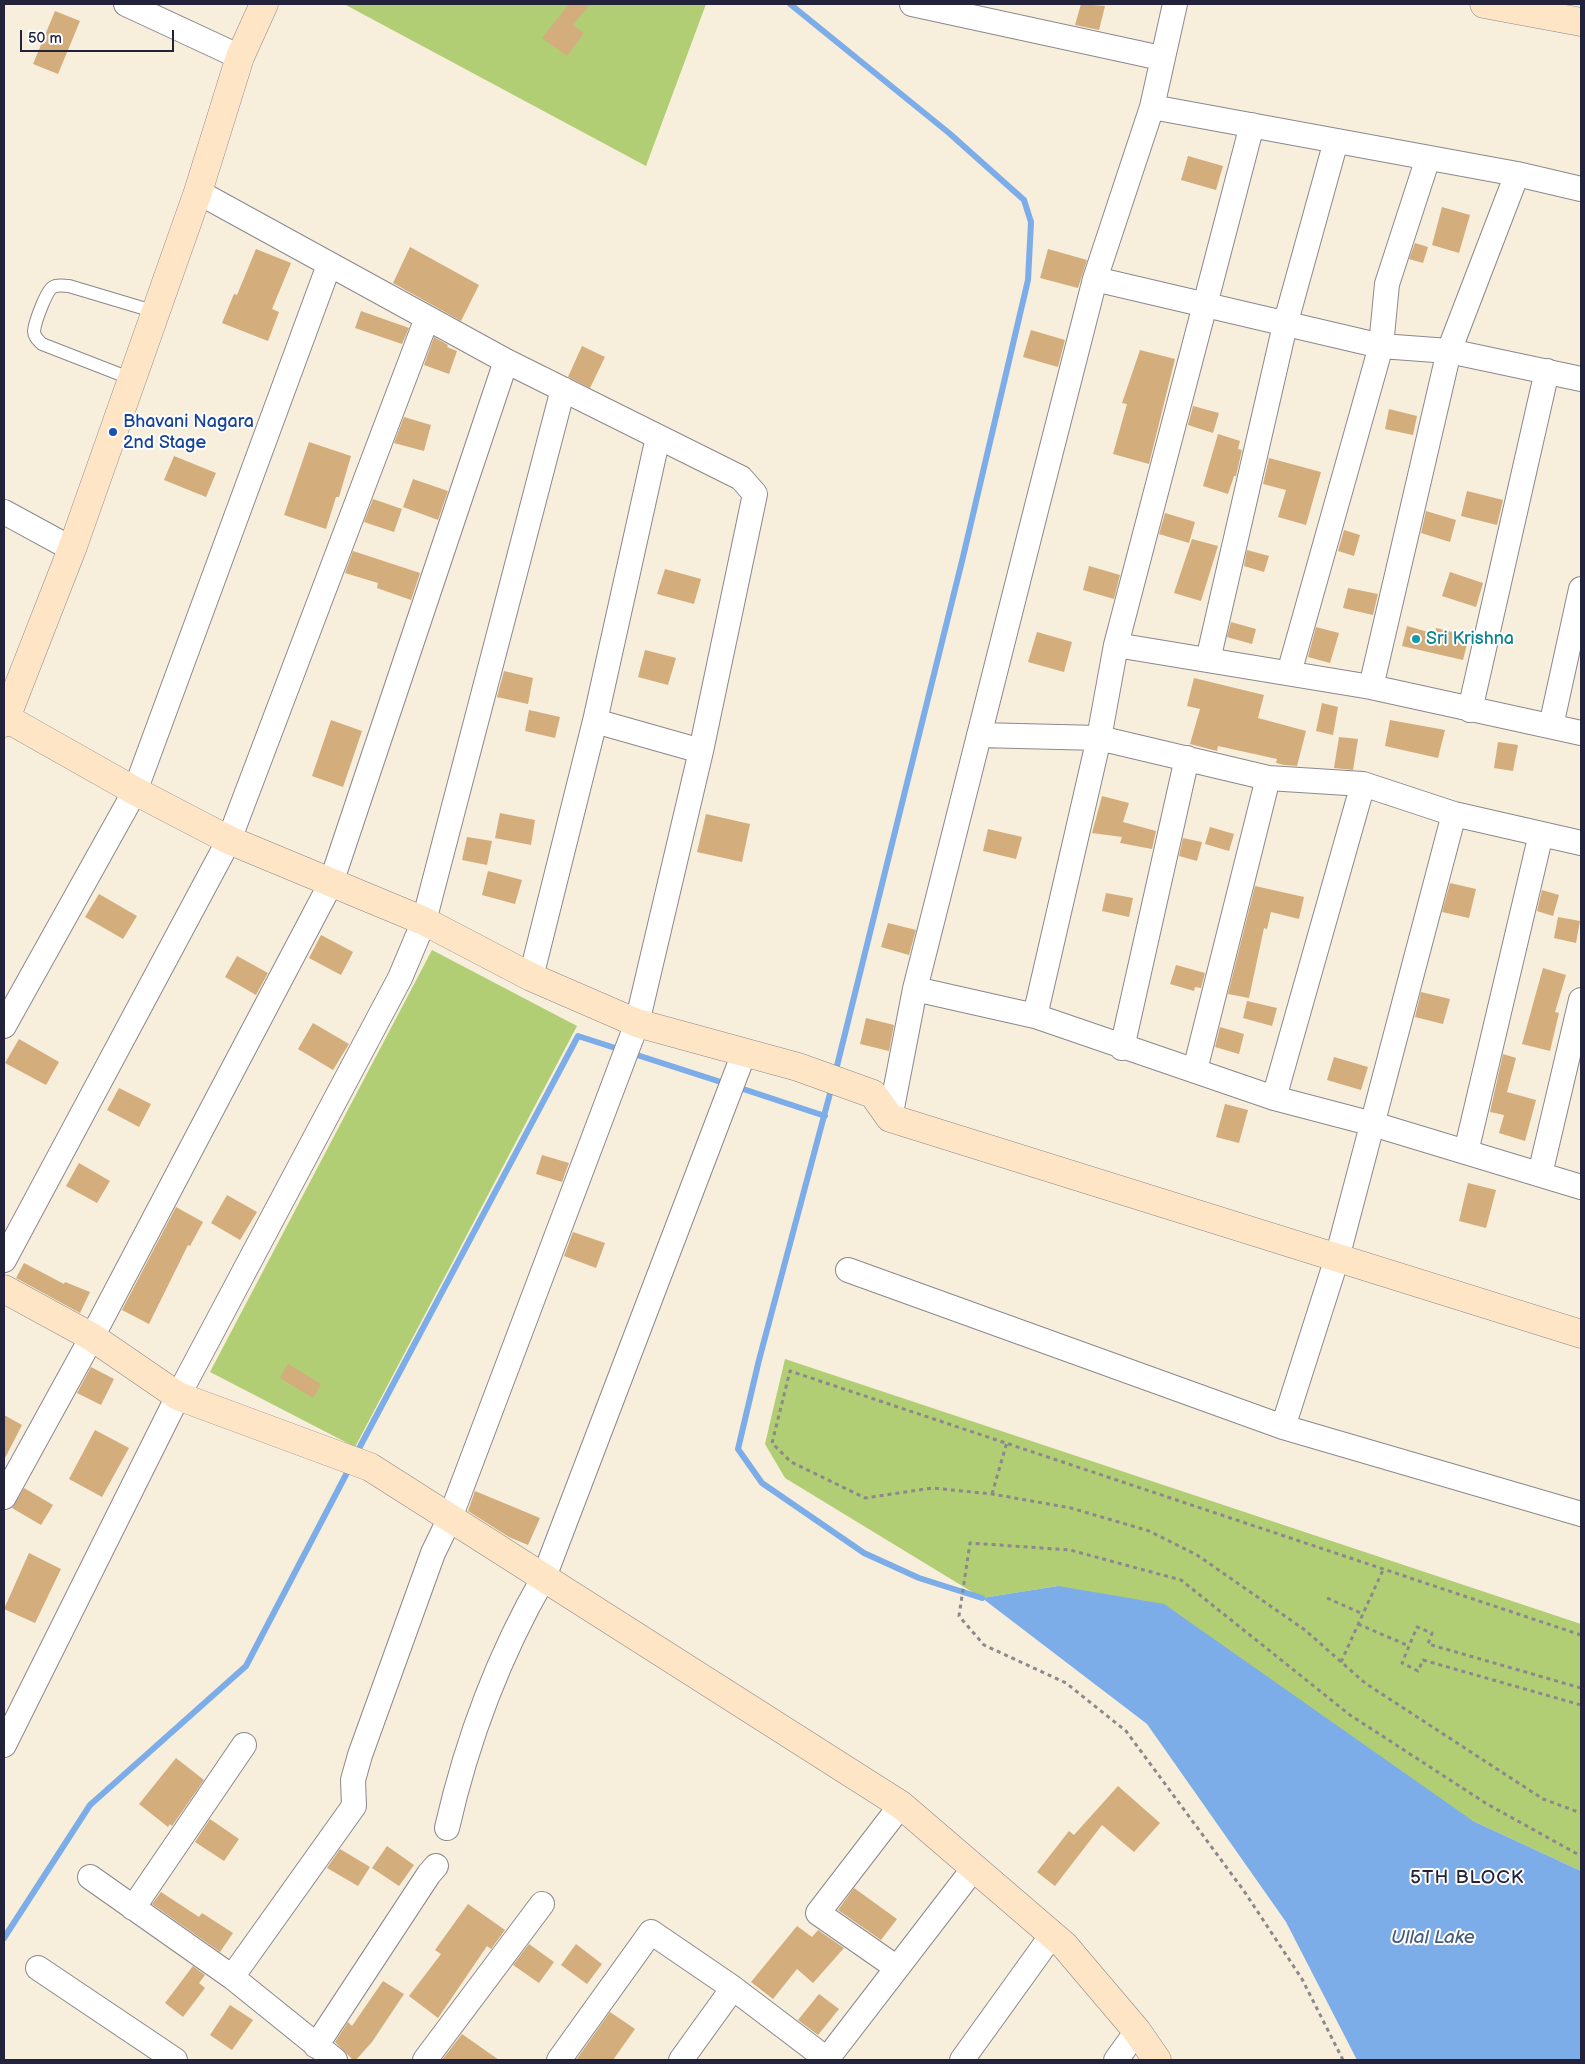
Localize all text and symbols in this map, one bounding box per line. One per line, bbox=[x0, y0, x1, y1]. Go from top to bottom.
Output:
scale bar bbox=[22, 20, 176, 52]
text: 50 m bbox=[28, 29, 62, 48]
place label: Bhavani Nagara 2nd Stage bbox=[123, 411, 254, 454]
marker: Bhavani Nagara 2nd Stage bbox=[107, 426, 119, 438]
place label: Sri Krishna bbox=[1426, 628, 1514, 650]
marker: Sri Krishna bbox=[1410, 633, 1422, 645]
district label: 5TH BLOCK bbox=[1409, 1867, 1525, 1889]
water label: Ullal Lake bbox=[1391, 1927, 1475, 1949]

